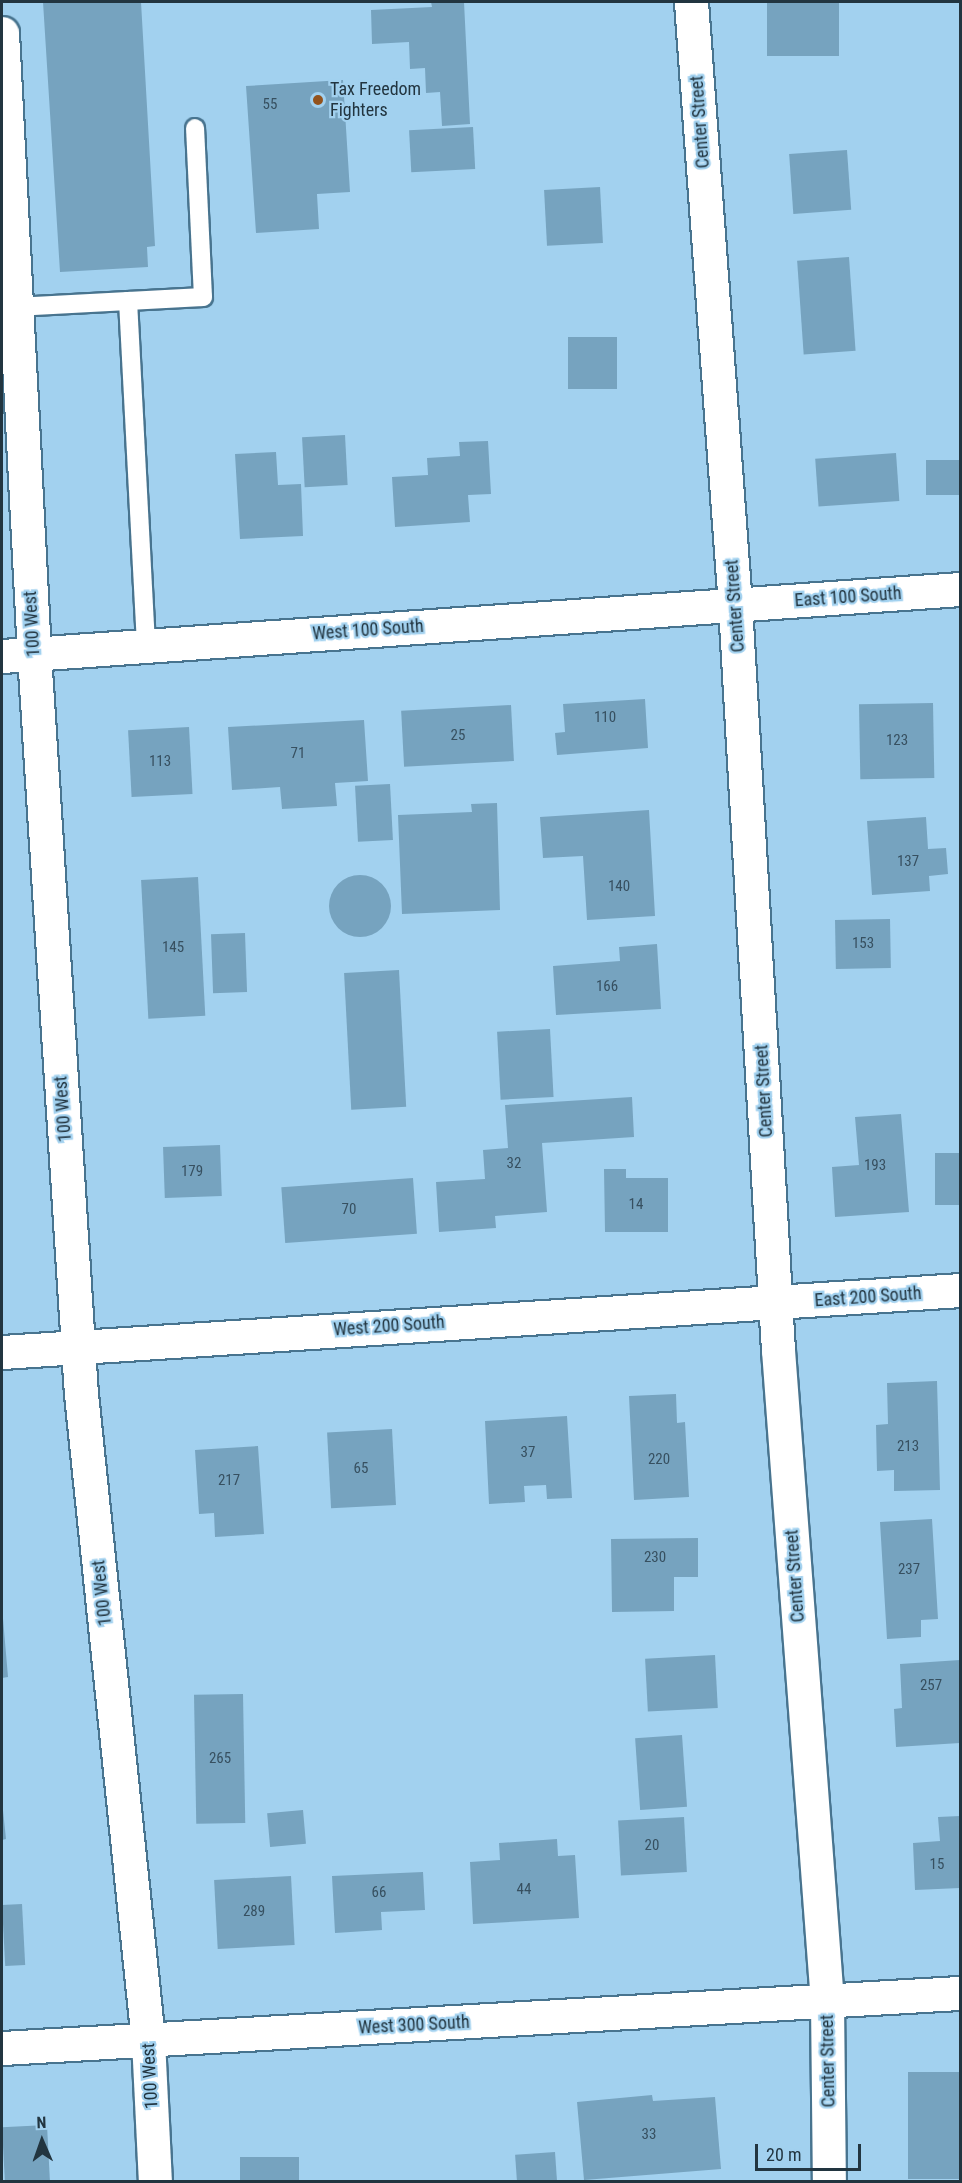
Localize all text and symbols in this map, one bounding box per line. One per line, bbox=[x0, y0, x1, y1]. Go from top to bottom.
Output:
street label: Center Street bbox=[686, 75, 714, 169]
place label: Tax Freedom Fighters bbox=[330, 79, 421, 122]
marker: Tax Freedom Fighters bbox=[311, 93, 325, 107]
house number: 55 bbox=[263, 96, 277, 114]
street label: Center Street bbox=[721, 559, 749, 653]
street label: East 100 South bbox=[794, 582, 902, 612]
street label: 100 West bbox=[19, 590, 45, 658]
street label: West 100 South bbox=[312, 615, 424, 645]
house number: 110 bbox=[594, 709, 616, 727]
house number: 25 bbox=[451, 727, 465, 745]
house number: 123 bbox=[886, 732, 908, 750]
house number: 71 bbox=[291, 745, 305, 763]
house number: 113 bbox=[149, 753, 171, 771]
house number: 137 bbox=[897, 853, 919, 871]
house number: 140 bbox=[608, 878, 630, 896]
house number: 153 bbox=[852, 935, 874, 953]
house number: 145 bbox=[162, 939, 184, 957]
house number: 166 bbox=[596, 978, 618, 996]
street label: Center Street bbox=[751, 1044, 777, 1138]
street label: 100 West bbox=[50, 1075, 76, 1143]
house number: 32 bbox=[507, 1155, 521, 1173]
house number: 193 bbox=[864, 1157, 886, 1175]
house number: 179 bbox=[181, 1163, 203, 1181]
house number: 14 bbox=[629, 1196, 643, 1214]
house number: 70 bbox=[342, 1201, 356, 1219]
street label: East 200 South bbox=[814, 1282, 922, 1312]
street label: West 200 South bbox=[333, 1311, 445, 1341]
house number: 213 bbox=[897, 1438, 919, 1456]
house number: 37 bbox=[521, 1444, 535, 1462]
house number: 220 bbox=[648, 1451, 670, 1469]
house number: 65 bbox=[354, 1460, 368, 1478]
house number: 217 bbox=[218, 1472, 240, 1490]
street label: Center Street bbox=[781, 1529, 809, 1623]
house number: 230 bbox=[644, 1549, 666, 1567]
street label: 100 West bbox=[88, 1559, 116, 1627]
house number: 237 bbox=[898, 1561, 920, 1579]
house number: 257 bbox=[920, 1677, 942, 1695]
house number: 265 bbox=[209, 1750, 231, 1768]
house number: 20 bbox=[645, 1837, 659, 1855]
house number: 15 bbox=[930, 1856, 944, 1874]
house number: 44 bbox=[517, 1881, 531, 1899]
house number: 66 bbox=[372, 1884, 386, 1902]
house number: 289 bbox=[243, 1903, 265, 1921]
street label: West 300 South bbox=[358, 2011, 470, 2039]
street label: Center Street bbox=[816, 2014, 840, 2108]
street label: 100 West bbox=[137, 2042, 163, 2110]
north arrow bbox=[12, 2111, 72, 2171]
text: N bbox=[36, 2113, 47, 2132]
house number: 33 bbox=[642, 2126, 656, 2144]
scale bar bbox=[758, 2132, 864, 2170]
text: 20 m bbox=[766, 2144, 801, 2165]

